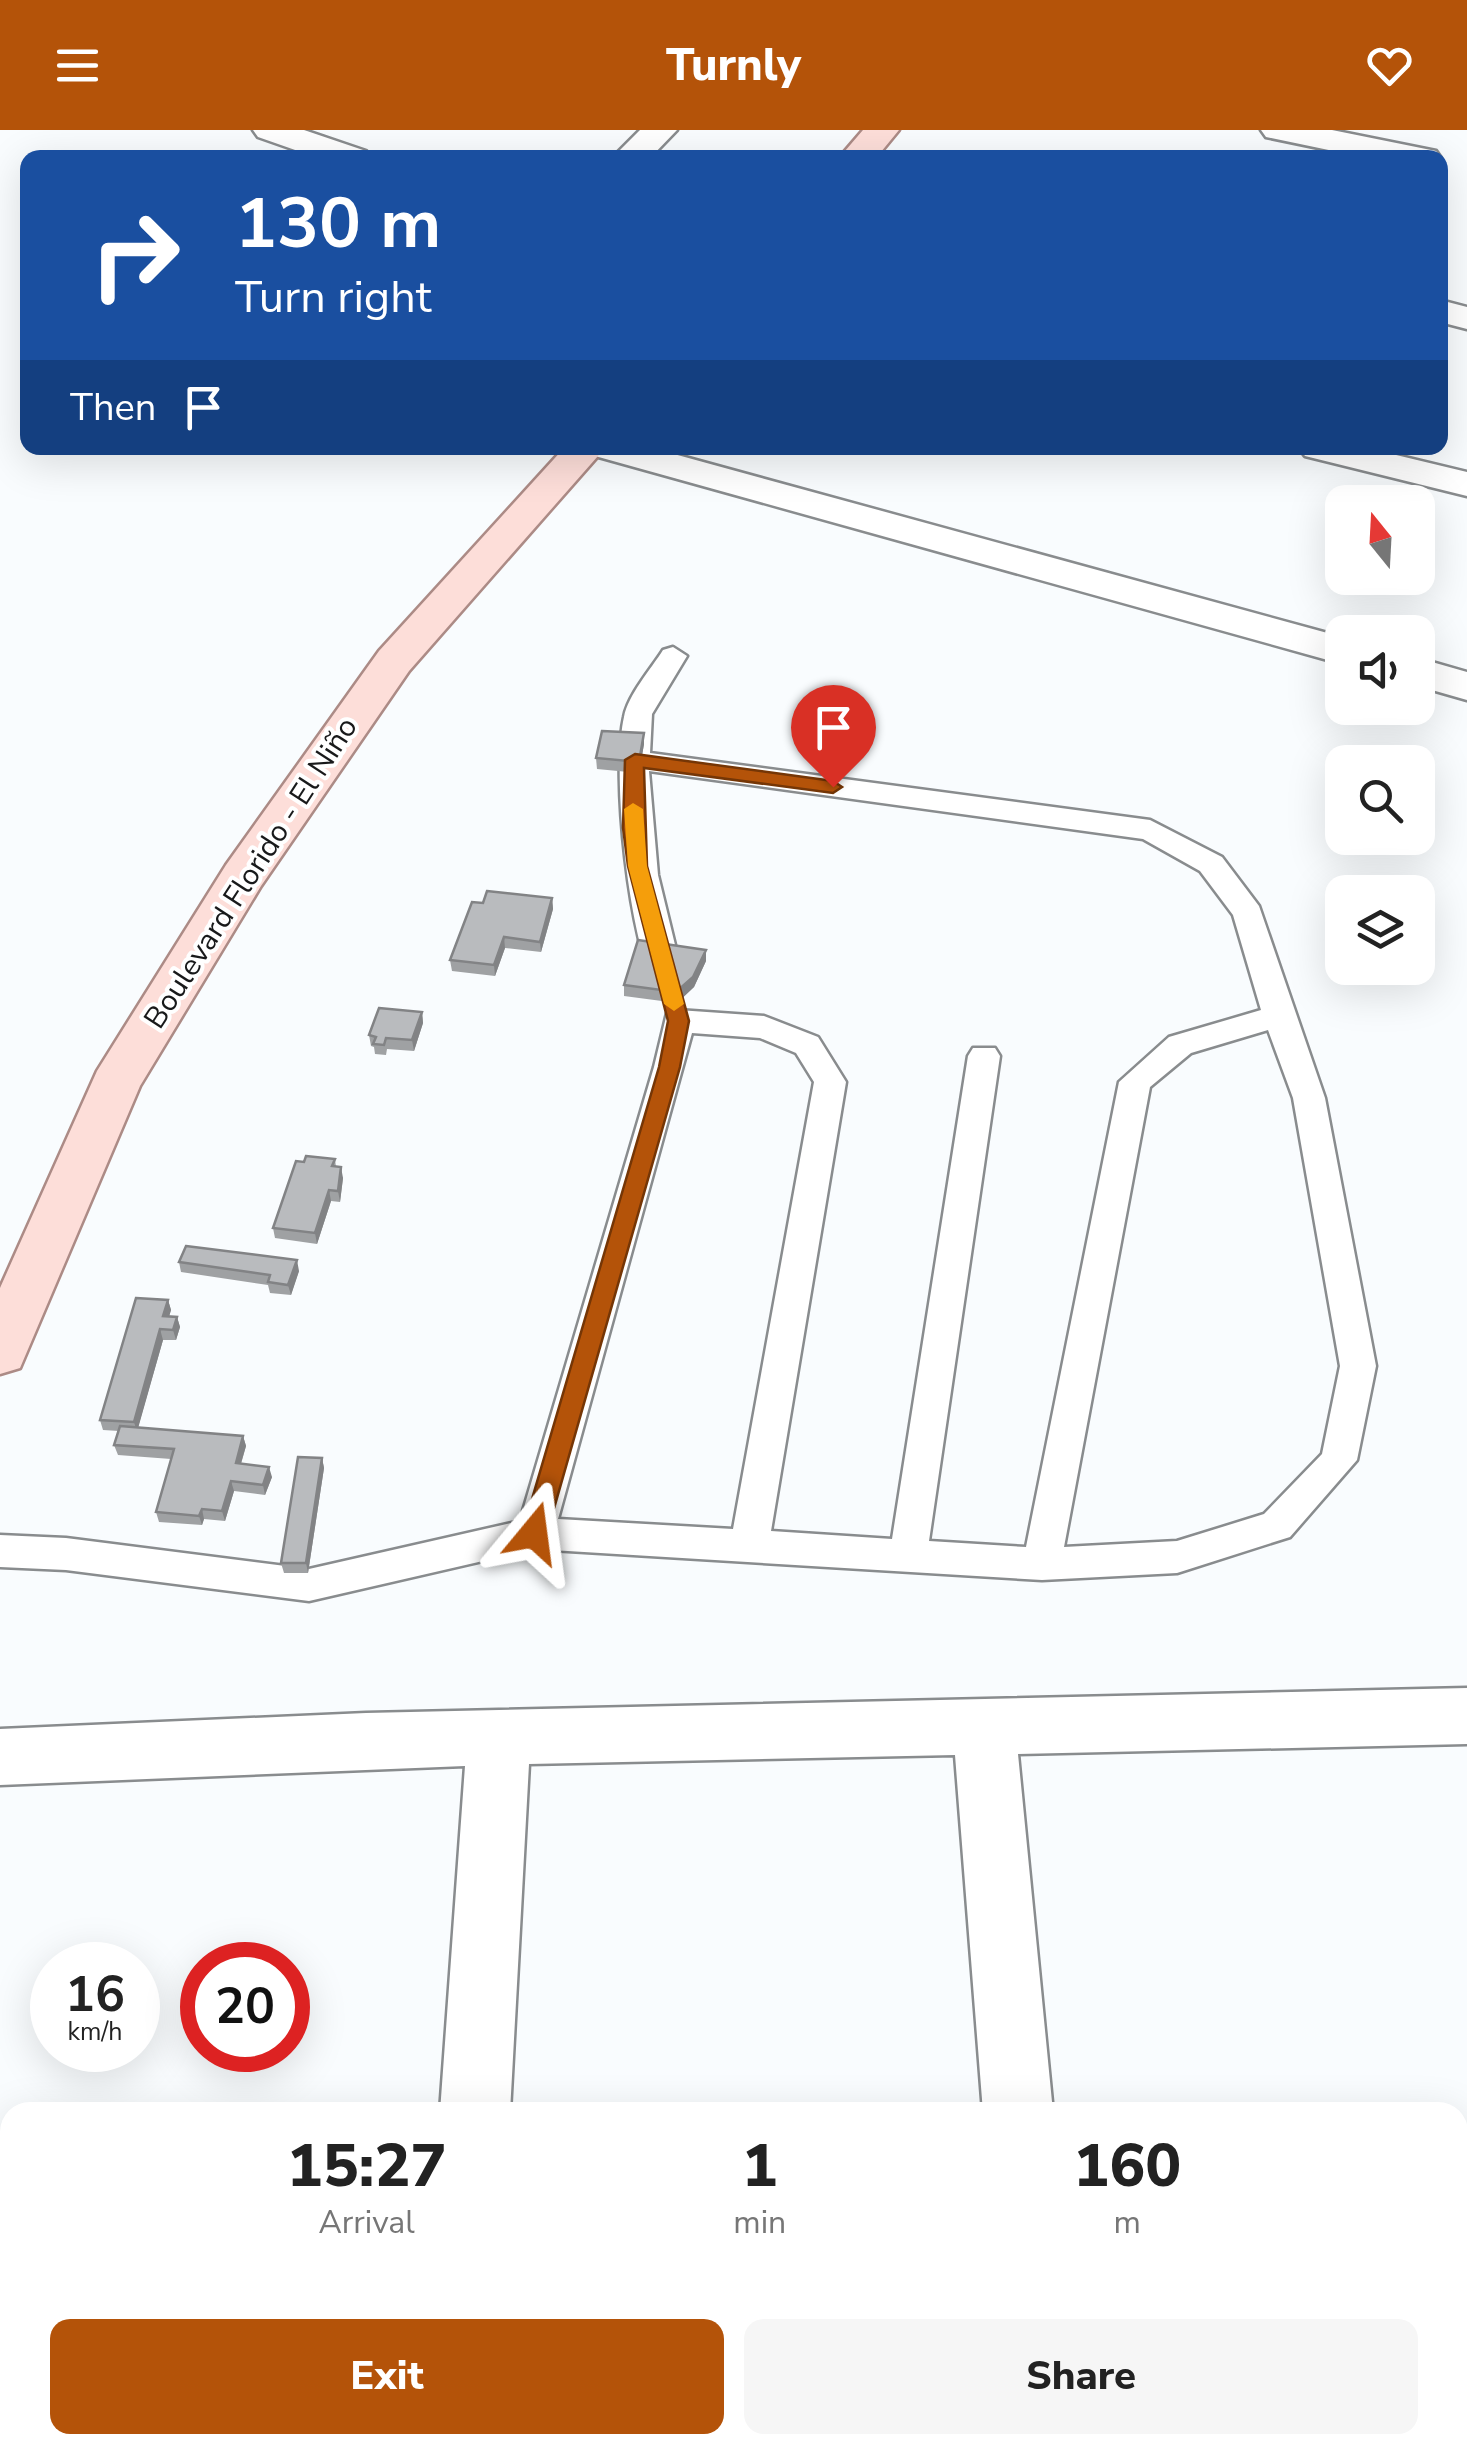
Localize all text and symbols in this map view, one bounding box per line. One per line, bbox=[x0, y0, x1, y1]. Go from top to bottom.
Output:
text: Turnly bbox=[666, 35, 801, 96]
icon: menu bbox=[50, 38, 105, 93]
icon: heart bbox=[1362, 38, 1417, 93]
text: 130 m bbox=[235, 176, 441, 272]
icon: right bbox=[70, 190, 200, 320]
text: Turn right bbox=[235, 267, 432, 328]
icon: arrive bbox=[176, 380, 231, 435]
text: Then bbox=[70, 382, 156, 433]
north arrow bbox=[1325, 485, 1435, 595]
map controls bbox=[1325, 485, 1435, 985]
button: sound bbox=[1325, 615, 1435, 725]
pin bbox=[791, 685, 876, 788]
icon: arrive bbox=[806, 700, 861, 755]
street label: Boulevard Florido - El Niño bbox=[135, 709, 367, 1037]
button: search bbox=[1325, 745, 1435, 855]
button: layers bbox=[1325, 875, 1435, 985]
position arrow bbox=[482, 1481, 586, 1585]
speed limit sign: 20 bbox=[180, 1942, 310, 2072]
text: 16 bbox=[65, 1960, 125, 2029]
text: km/h bbox=[67, 2015, 123, 2049]
text: 15:27 bbox=[287, 2125, 446, 2207]
text: 1 bbox=[742, 2125, 778, 2207]
text: 160 bbox=[1073, 2125, 1181, 2207]
text: Arrival bbox=[319, 2201, 415, 2244]
text: min bbox=[733, 2201, 786, 2244]
text: m bbox=[1113, 2201, 1141, 2244]
button: Exit bbox=[50, 2319, 724, 2434]
button: Share bbox=[744, 2319, 1418, 2434]

